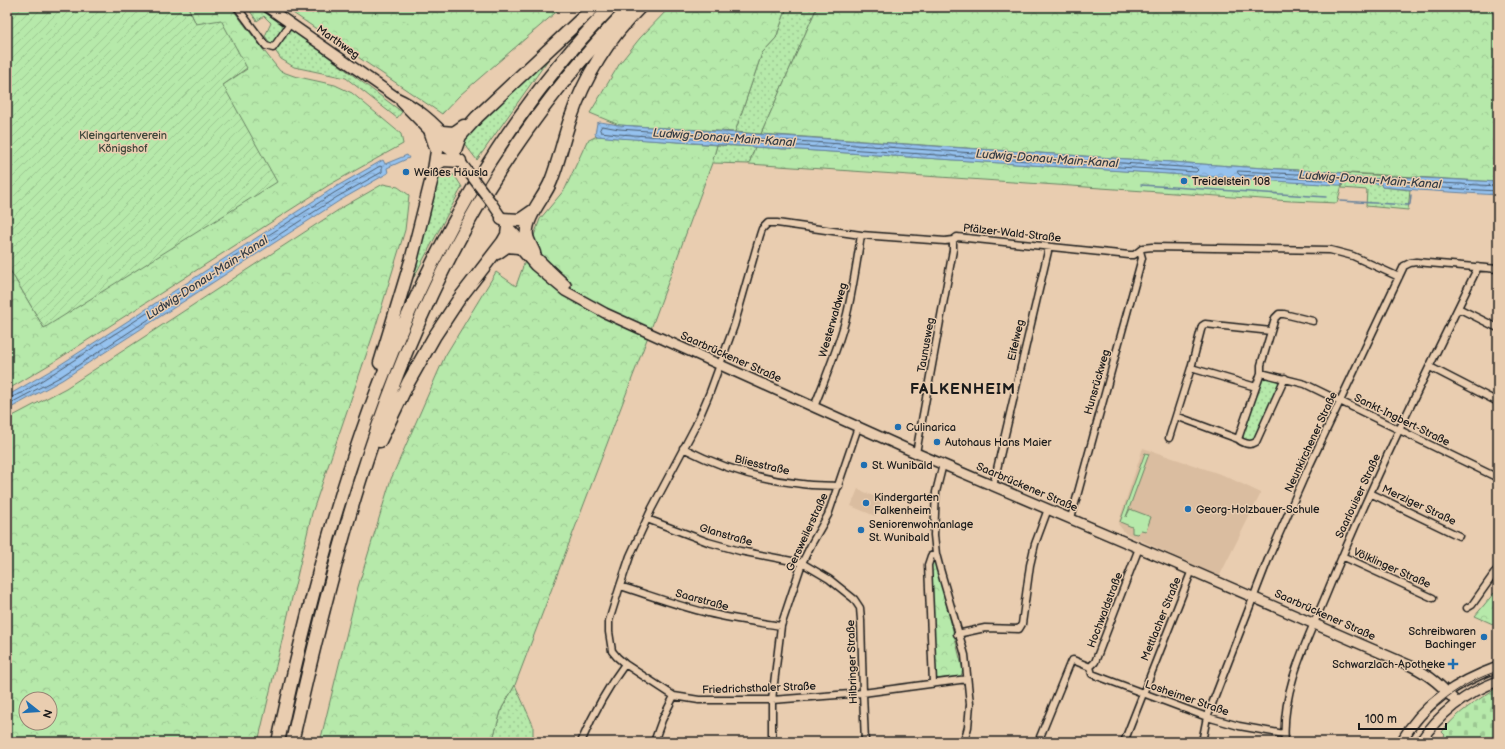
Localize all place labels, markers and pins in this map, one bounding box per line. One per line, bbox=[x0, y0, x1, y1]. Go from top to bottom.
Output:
place label: Weißes Häusla bbox=[414, 166, 488, 179]
marker: Weißes Häusla bbox=[401, 167, 411, 177]
place label: Treidelstein 108 bbox=[1192, 175, 1270, 188]
marker: Treidelstein 108 bbox=[1179, 176, 1189, 186]
place label: Culinarica bbox=[906, 421, 956, 434]
marker: Culinarica bbox=[893, 422, 903, 432]
place label: Autohaus Hans Maier bbox=[945, 436, 1053, 449]
marker: Autohaus Hans Maier bbox=[932, 437, 942, 447]
place label: St. Wunibald bbox=[872, 459, 932, 472]
marker: St. Wunibald bbox=[859, 460, 869, 470]
place label: Kindergarten Falkenheim bbox=[874, 491, 939, 517]
marker: Kindergarten Falkenheim bbox=[861, 498, 871, 508]
place label: Georg-Holzbauer-Schule bbox=[1196, 503, 1320, 516]
marker: Georg-Holzbauer-Schule bbox=[1183, 504, 1193, 514]
place label: Seniorenwohnanlage St. Wunibald bbox=[869, 518, 974, 544]
marker: Seniorenwohnanlage St. Wunibald bbox=[856, 525, 866, 535]
place label: Schreibwaren Bachinger bbox=[1408, 625, 1477, 651]
marker: Schreibwaren Bachinger bbox=[1479, 632, 1489, 642]
place label: Schwarzlach-Apotheke bbox=[1332, 658, 1445, 671]
marker: Schwarzlach-Apotheke bbox=[1448, 659, 1458, 669]

